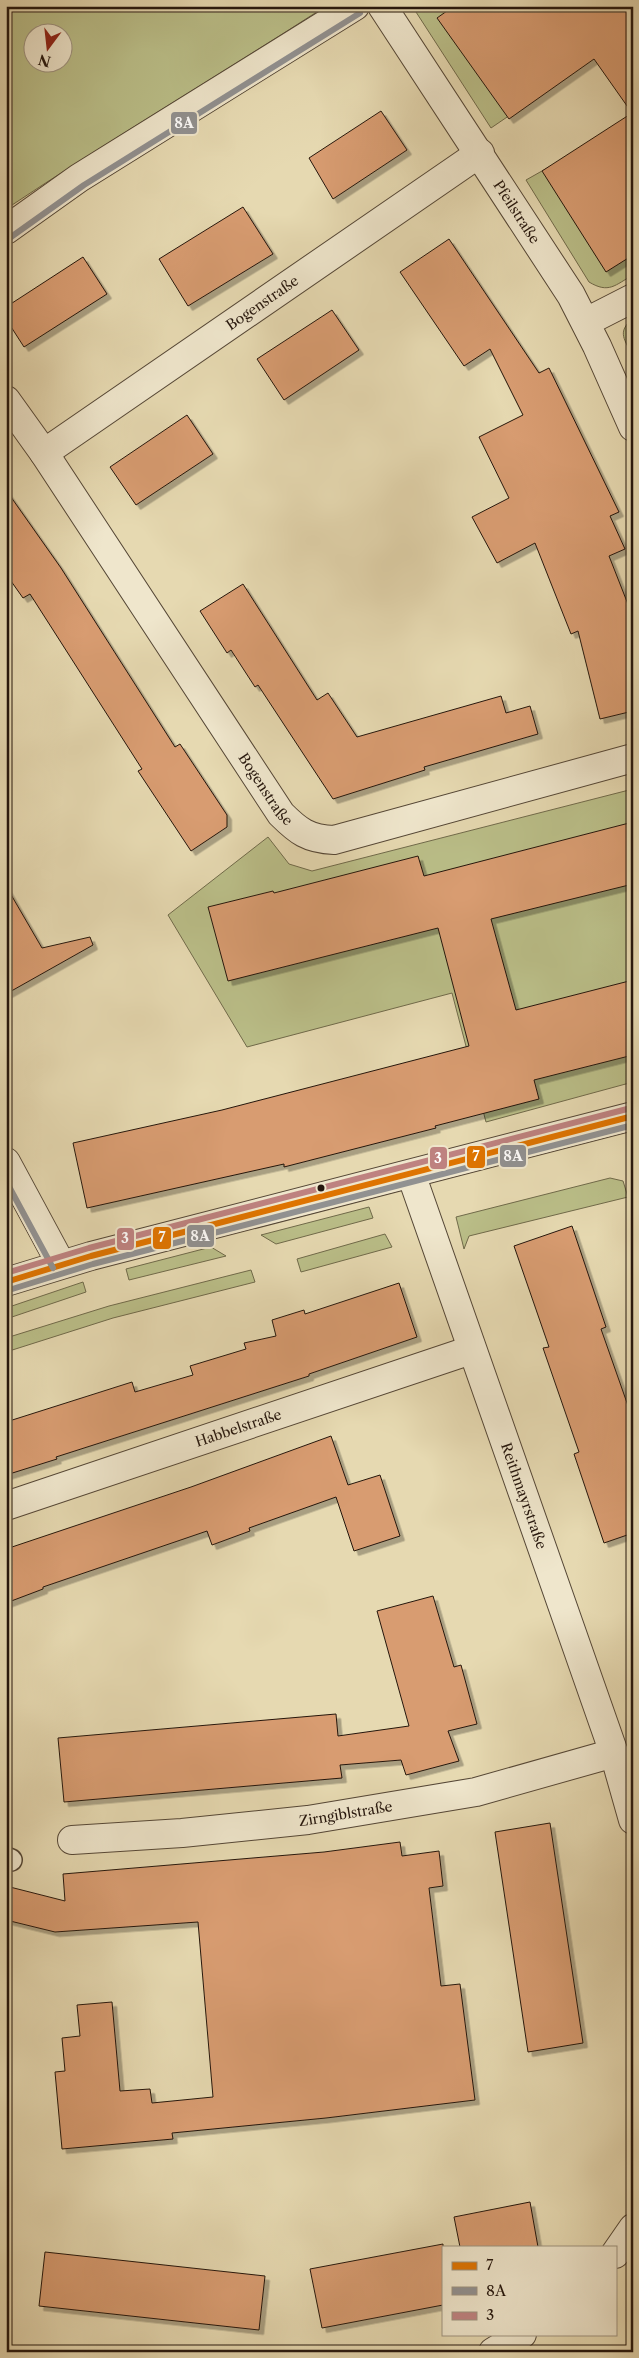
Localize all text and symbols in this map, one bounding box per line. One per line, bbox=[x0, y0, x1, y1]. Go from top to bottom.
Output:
north arrow bbox=[22, 22, 72, 72]
text: N bbox=[36, 50, 53, 71]
line badge: 8A bbox=[170, 111, 198, 135]
text: 8A bbox=[174, 114, 195, 132]
street label: Pfeilstraße bbox=[489, 177, 544, 247]
street label: Bogenstraße bbox=[223, 271, 302, 334]
street label: Bogenstraße bbox=[234, 750, 297, 830]
line badge: 8A bbox=[499, 1144, 527, 1168]
line badge: 7 bbox=[466, 1145, 486, 1169]
line badge: 3 bbox=[429, 1146, 448, 1170]
text: 7 bbox=[472, 1147, 480, 1165]
text: 8A bbox=[503, 1147, 524, 1165]
text: 3 bbox=[434, 1149, 442, 1167]
unlabelled marker bbox=[316, 1183, 326, 1193]
line badge: 8A bbox=[186, 1224, 215, 1248]
line badge: 7 bbox=[152, 1226, 172, 1250]
line badge: 3 bbox=[116, 1227, 135, 1251]
text: 8A bbox=[190, 1227, 211, 1245]
text: 7 bbox=[158, 1228, 166, 1246]
text: 3 bbox=[121, 1229, 129, 1247]
street label: Habbelstraße bbox=[193, 1405, 284, 1451]
street label: Reithmayrstraße bbox=[497, 1440, 551, 1552]
street label: Zirngiblstraße bbox=[298, 1797, 394, 1830]
legend bbox=[442, 2246, 616, 2336]
text: 7 bbox=[486, 2255, 494, 2274]
text: 8A bbox=[486, 2281, 507, 2300]
text: 3 bbox=[486, 2305, 494, 2324]

